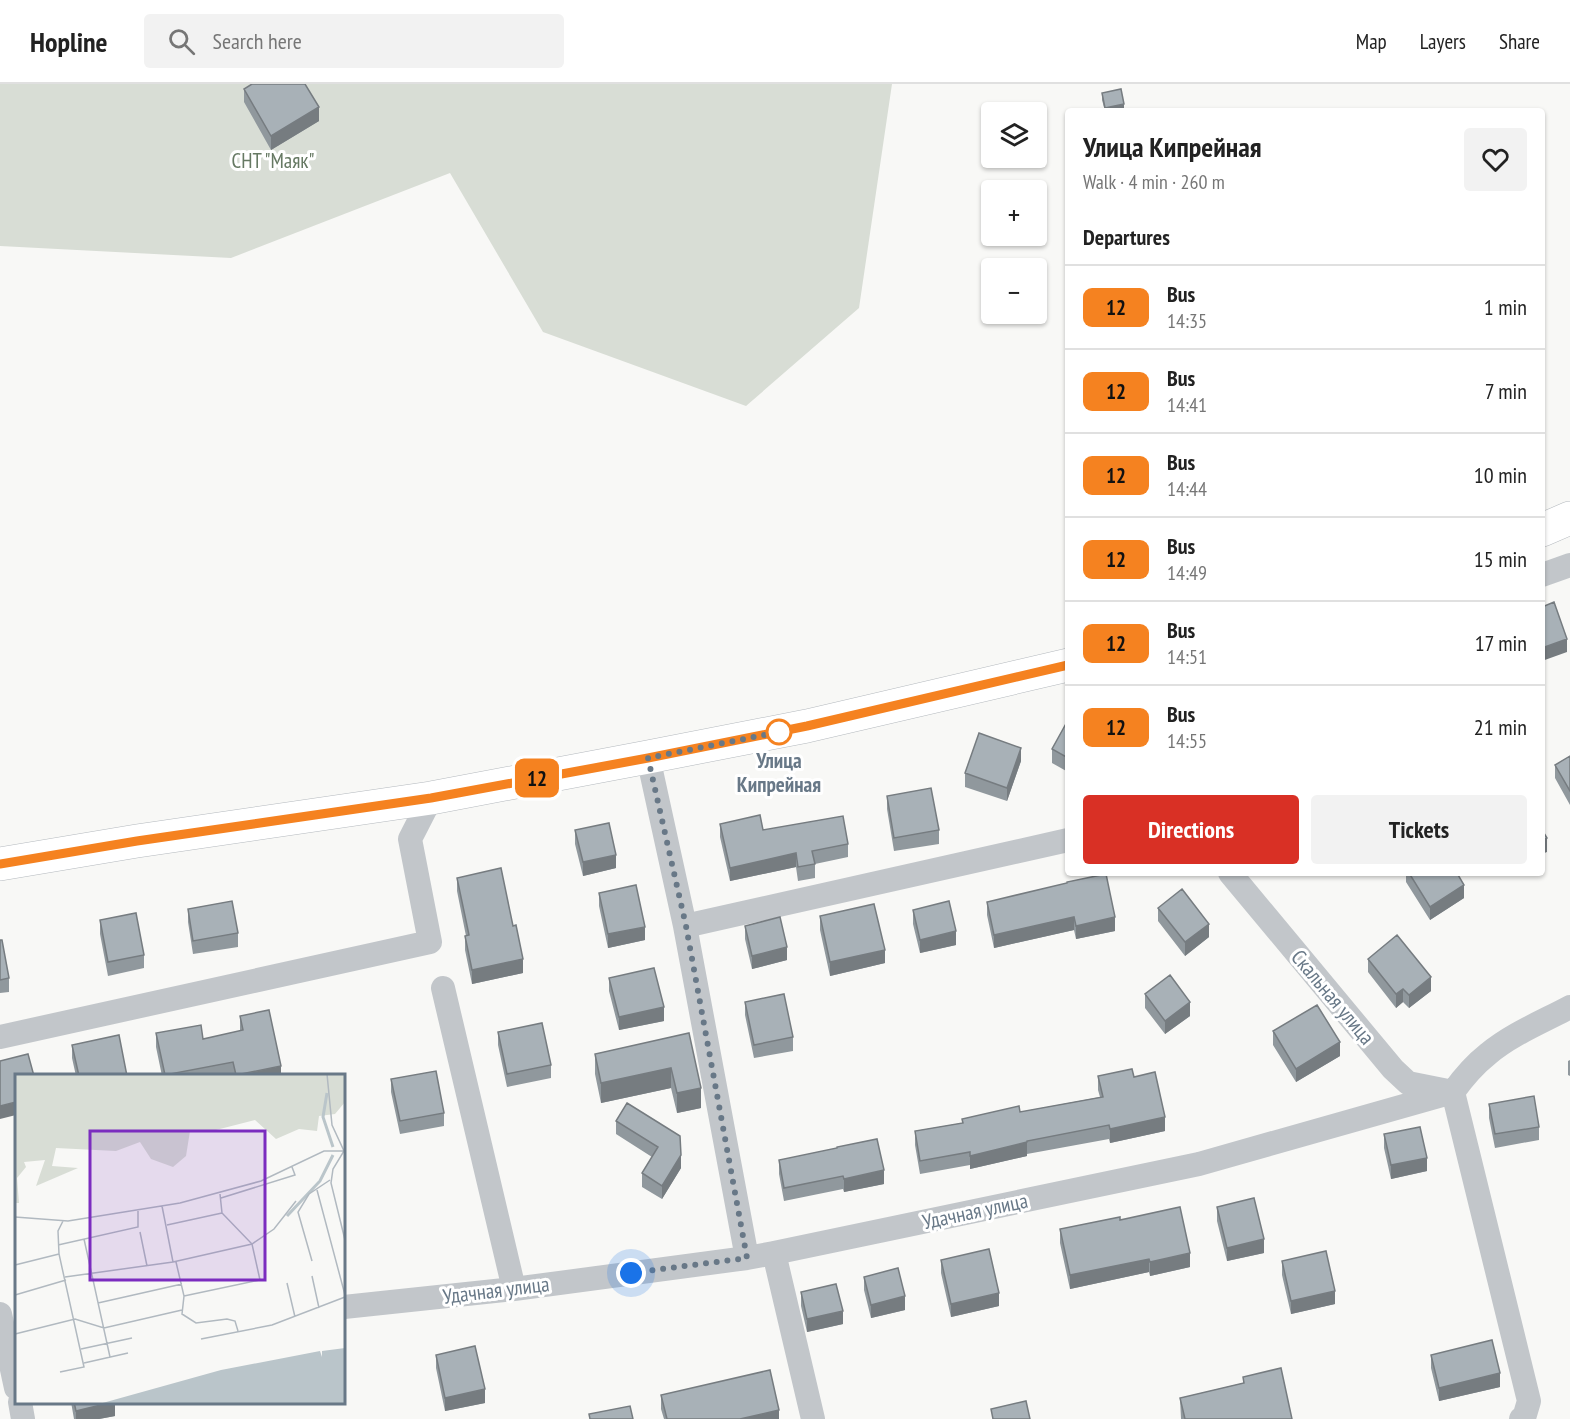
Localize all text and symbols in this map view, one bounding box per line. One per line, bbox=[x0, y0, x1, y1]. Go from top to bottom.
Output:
search box bbox=[144, 14, 564, 68]
text: Hopline bbox=[30, 23, 108, 60]
icon: search bbox=[165, 25, 198, 58]
text: Search here bbox=[213, 27, 302, 55]
text: Map bbox=[1356, 28, 1387, 55]
text: Layers bbox=[1420, 28, 1466, 55]
text: Share bbox=[1499, 28, 1540, 55]
map controls bbox=[981, 102, 1047, 324]
button: layers bbox=[981, 102, 1047, 168]
text: Улица Кипрейная bbox=[1083, 128, 1262, 165]
button: heart bbox=[1464, 128, 1527, 191]
park label: СНТ "Маяк" bbox=[232, 147, 314, 174]
text: Walk · 4 min · 260 m bbox=[1083, 169, 1225, 195]
button: + bbox=[981, 180, 1047, 246]
text: Departures bbox=[1083, 223, 1170, 251]
button: − bbox=[981, 258, 1047, 324]
text: Bus bbox=[1167, 280, 1195, 308]
text: 1 min bbox=[1484, 293, 1527, 321]
text: 12 bbox=[1106, 294, 1126, 321]
text: 14:35 bbox=[1167, 308, 1207, 334]
text: Bus bbox=[1167, 364, 1195, 392]
text: 7 min bbox=[1485, 377, 1527, 405]
text: 12 bbox=[1106, 378, 1126, 405]
text: 14:41 bbox=[1167, 392, 1207, 418]
text: Bus bbox=[1167, 448, 1195, 476]
text: 10 min bbox=[1474, 461, 1527, 489]
text: 12 bbox=[1106, 462, 1126, 489]
text: 14:44 bbox=[1167, 476, 1207, 502]
text: Bus bbox=[1167, 532, 1195, 560]
text: 15 min bbox=[1474, 545, 1527, 573]
text: 12 bbox=[1106, 546, 1126, 573]
text: 14:49 bbox=[1167, 560, 1207, 586]
text: Bus bbox=[1167, 616, 1195, 644]
text: 17 min bbox=[1475, 629, 1527, 657]
text: 12 bbox=[1106, 630, 1126, 657]
text: 14:51 bbox=[1167, 644, 1207, 670]
text: Bus bbox=[1167, 700, 1195, 728]
text: 21 min bbox=[1474, 713, 1527, 741]
text: 12 bbox=[1106, 714, 1126, 741]
marker: Улица Кипрейная bbox=[766, 719, 792, 745]
text: 14:55 bbox=[1167, 728, 1207, 754]
place label: Улица Кипрейная bbox=[737, 747, 821, 798]
line badge: 12 bbox=[510, 758, 564, 798]
text: 12 bbox=[527, 765, 547, 792]
button: Directions bbox=[1083, 795, 1299, 864]
button: Tickets bbox=[1311, 795, 1527, 864]
street label: Скальная улица bbox=[1285, 944, 1381, 1050]
inset map bbox=[15, 1074, 345, 1404]
street label: Удачная улица bbox=[920, 1187, 1030, 1235]
your location bbox=[616, 1258, 646, 1288]
street label: Удачная улица bbox=[441, 1270, 551, 1310]

